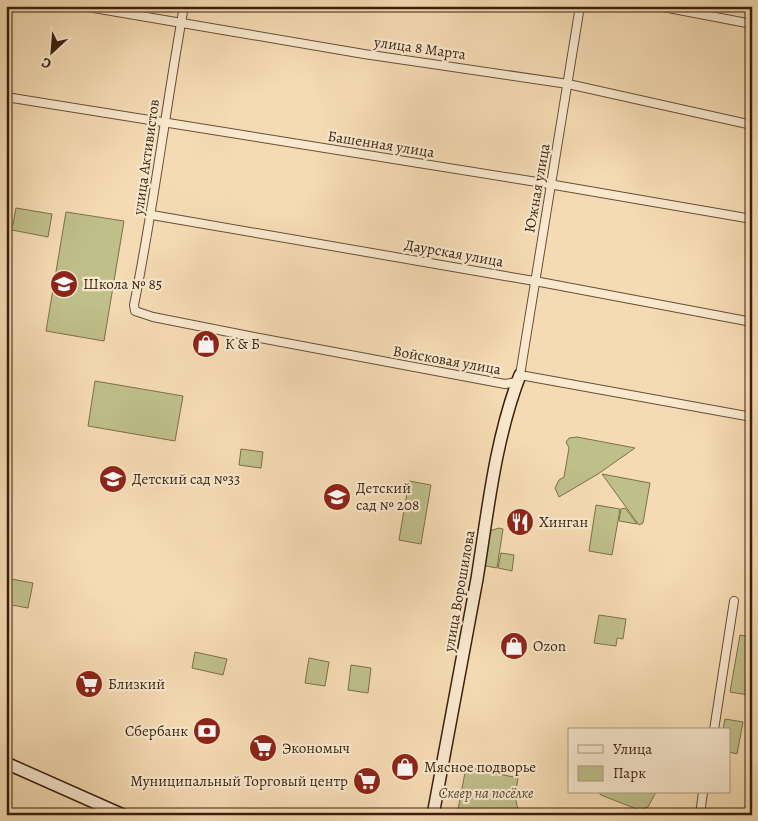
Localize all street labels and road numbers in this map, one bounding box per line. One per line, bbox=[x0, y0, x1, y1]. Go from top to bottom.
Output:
street label: улица 8 Марта bbox=[372, 32, 467, 64]
street label: улица Активистов bbox=[128, 98, 164, 217]
street label: Башенная улица bbox=[326, 126, 436, 162]
street label: Южная улица bbox=[519, 142, 555, 234]
street label: Даурская улица bbox=[403, 234, 505, 272]
street label: Войсковая улица bbox=[391, 341, 503, 379]
street label: улица Ворошилова bbox=[438, 528, 480, 654]

